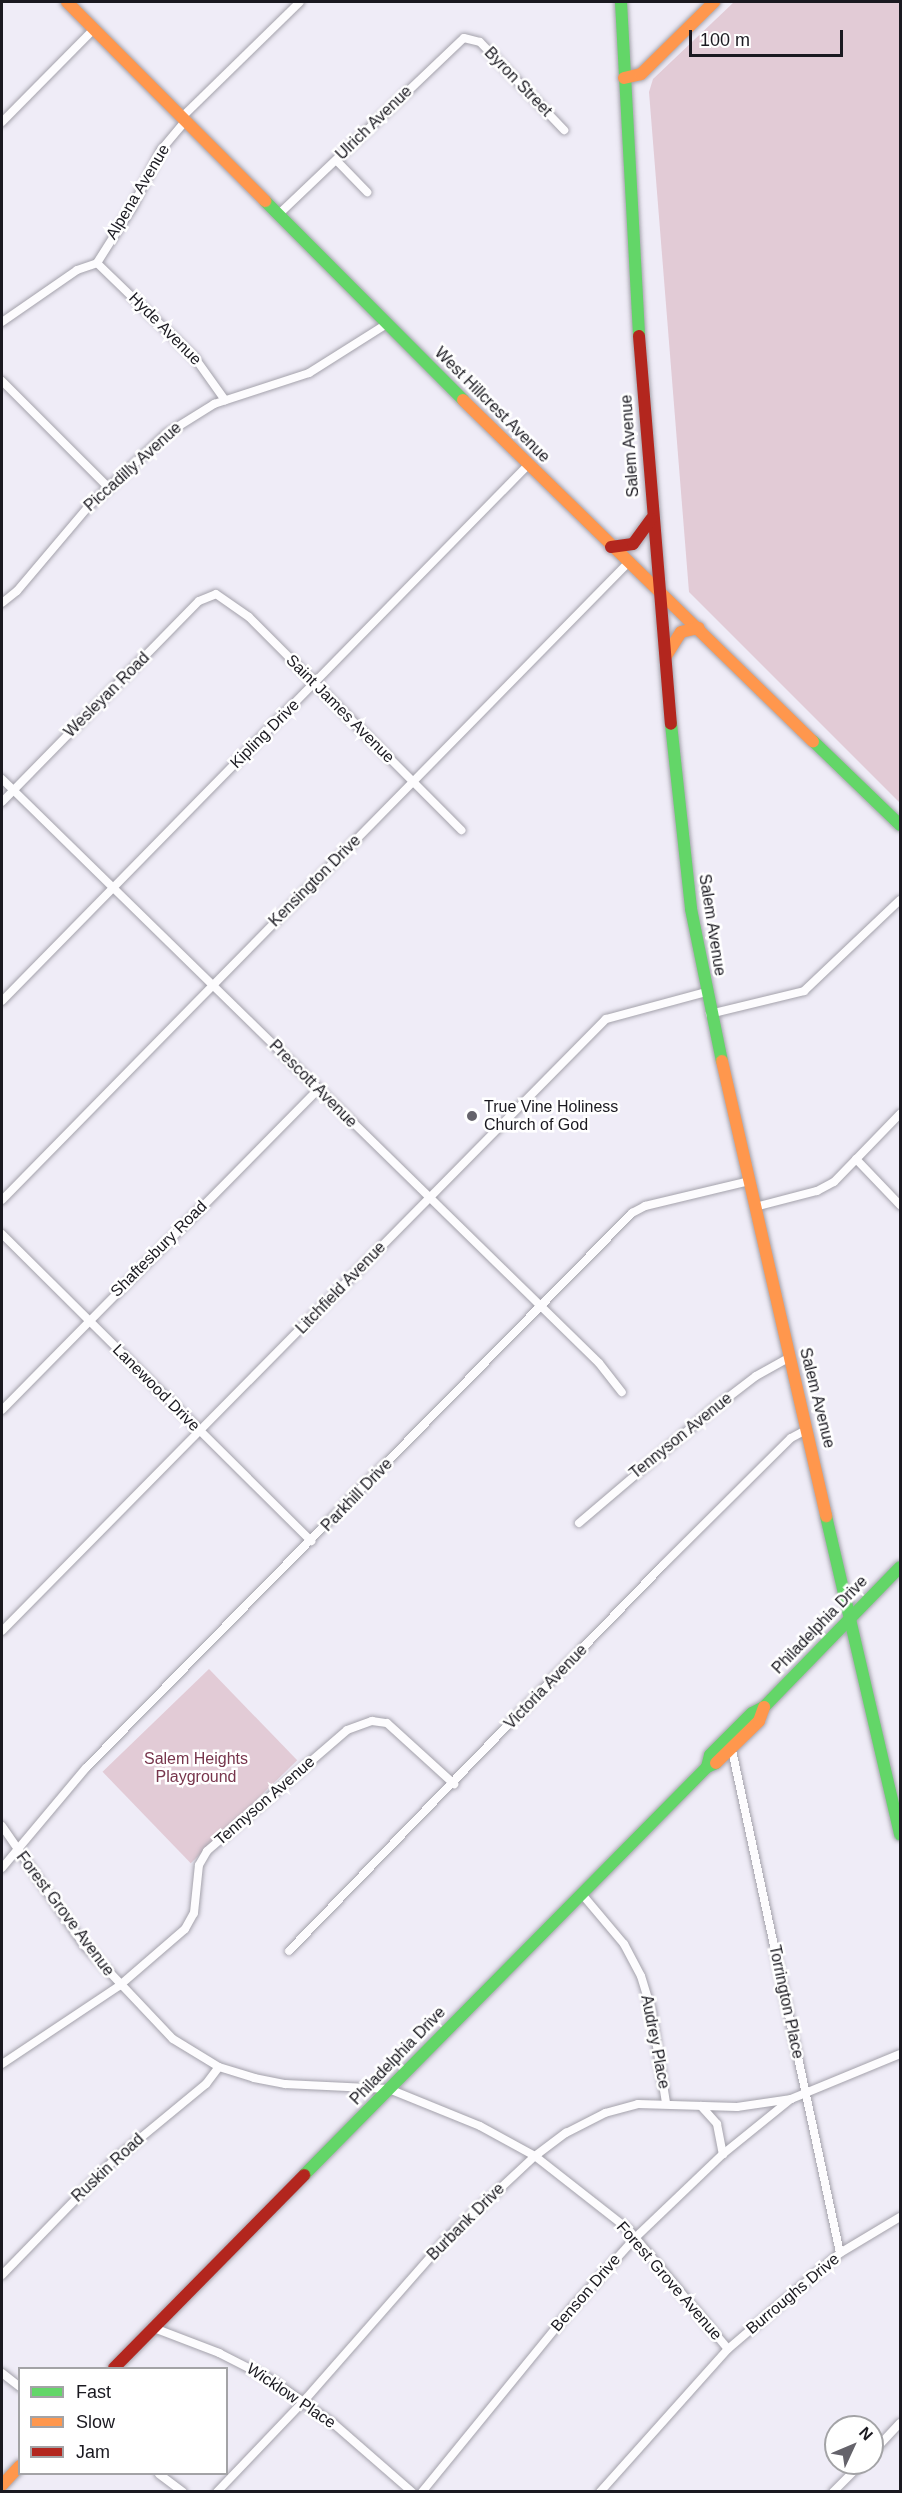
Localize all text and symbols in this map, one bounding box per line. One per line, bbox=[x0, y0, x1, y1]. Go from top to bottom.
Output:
scale bar bbox=[692, 18, 846, 56]
text: 100 m bbox=[700, 30, 750, 50]
street label: Byron Street bbox=[480, 43, 556, 121]
street label: Ulrich Avenue bbox=[332, 82, 416, 164]
street label: Alpena Avenue bbox=[102, 141, 174, 243]
street label: Hyde Avenue bbox=[124, 288, 206, 370]
street label: West Hillcrest Avenue bbox=[430, 343, 554, 467]
street label: Salem Avenue bbox=[617, 394, 643, 498]
street label: Piccadilly Avenue bbox=[80, 418, 186, 516]
street label: Wesleyan Road bbox=[60, 648, 154, 742]
street label: Saint James Avenue bbox=[281, 650, 399, 768]
street label: Kipling Drive bbox=[226, 695, 304, 773]
street label: Kensington Drive bbox=[265, 831, 365, 931]
street label: Salem Avenue bbox=[694, 872, 730, 978]
street label: Prescott Avenue bbox=[265, 1036, 361, 1132]
place label: True Vine Holiness Church of God bbox=[484, 1097, 618, 1135]
marker: True Vine Holiness Church of God bbox=[465, 1109, 479, 1123]
street label: Shaftesbury Road bbox=[107, 1197, 211, 1301]
street label: Litchfield Avenue bbox=[292, 1238, 390, 1338]
street label: Lanewood Drive bbox=[108, 1340, 204, 1436]
street label: Salem Avenue bbox=[795, 1345, 839, 1451]
street label: Tennyson Avenue bbox=[626, 1389, 736, 1483]
street label: Parkhill Drive bbox=[317, 1454, 397, 1536]
street label: Philadelphia Drive bbox=[768, 1572, 872, 1678]
street label: Victoria Avenue bbox=[500, 1640, 592, 1734]
park label: Salem Heights Playground bbox=[144, 1749, 248, 1787]
street label: Tennyson Avenue bbox=[211, 1752, 319, 1850]
street label: Forest Grove Avenue bbox=[12, 1848, 118, 1980]
street label: Torrington Place bbox=[765, 1943, 807, 2061]
street label: Audrey Place bbox=[636, 1993, 674, 2091]
street label: Philadelphia Drive bbox=[346, 2003, 450, 2109]
street label: Ruskin Road bbox=[68, 2130, 148, 2206]
street label: Burbank Drive bbox=[423, 2179, 509, 2265]
street label: Forest Grove Avenue bbox=[612, 2217, 726, 2345]
street label: Burroughs Drive bbox=[743, 2249, 843, 2339]
street label: Benson Drive bbox=[547, 2250, 625, 2336]
street label: Wicklow Place bbox=[243, 2359, 339, 2433]
legend bbox=[18, 2367, 228, 2475]
text: Fast bbox=[76, 2382, 111, 2402]
text: Slow bbox=[76, 2412, 115, 2432]
north arrow bbox=[824, 2415, 884, 2475]
text: N bbox=[856, 2423, 876, 2444]
text: Jam bbox=[76, 2442, 110, 2462]

